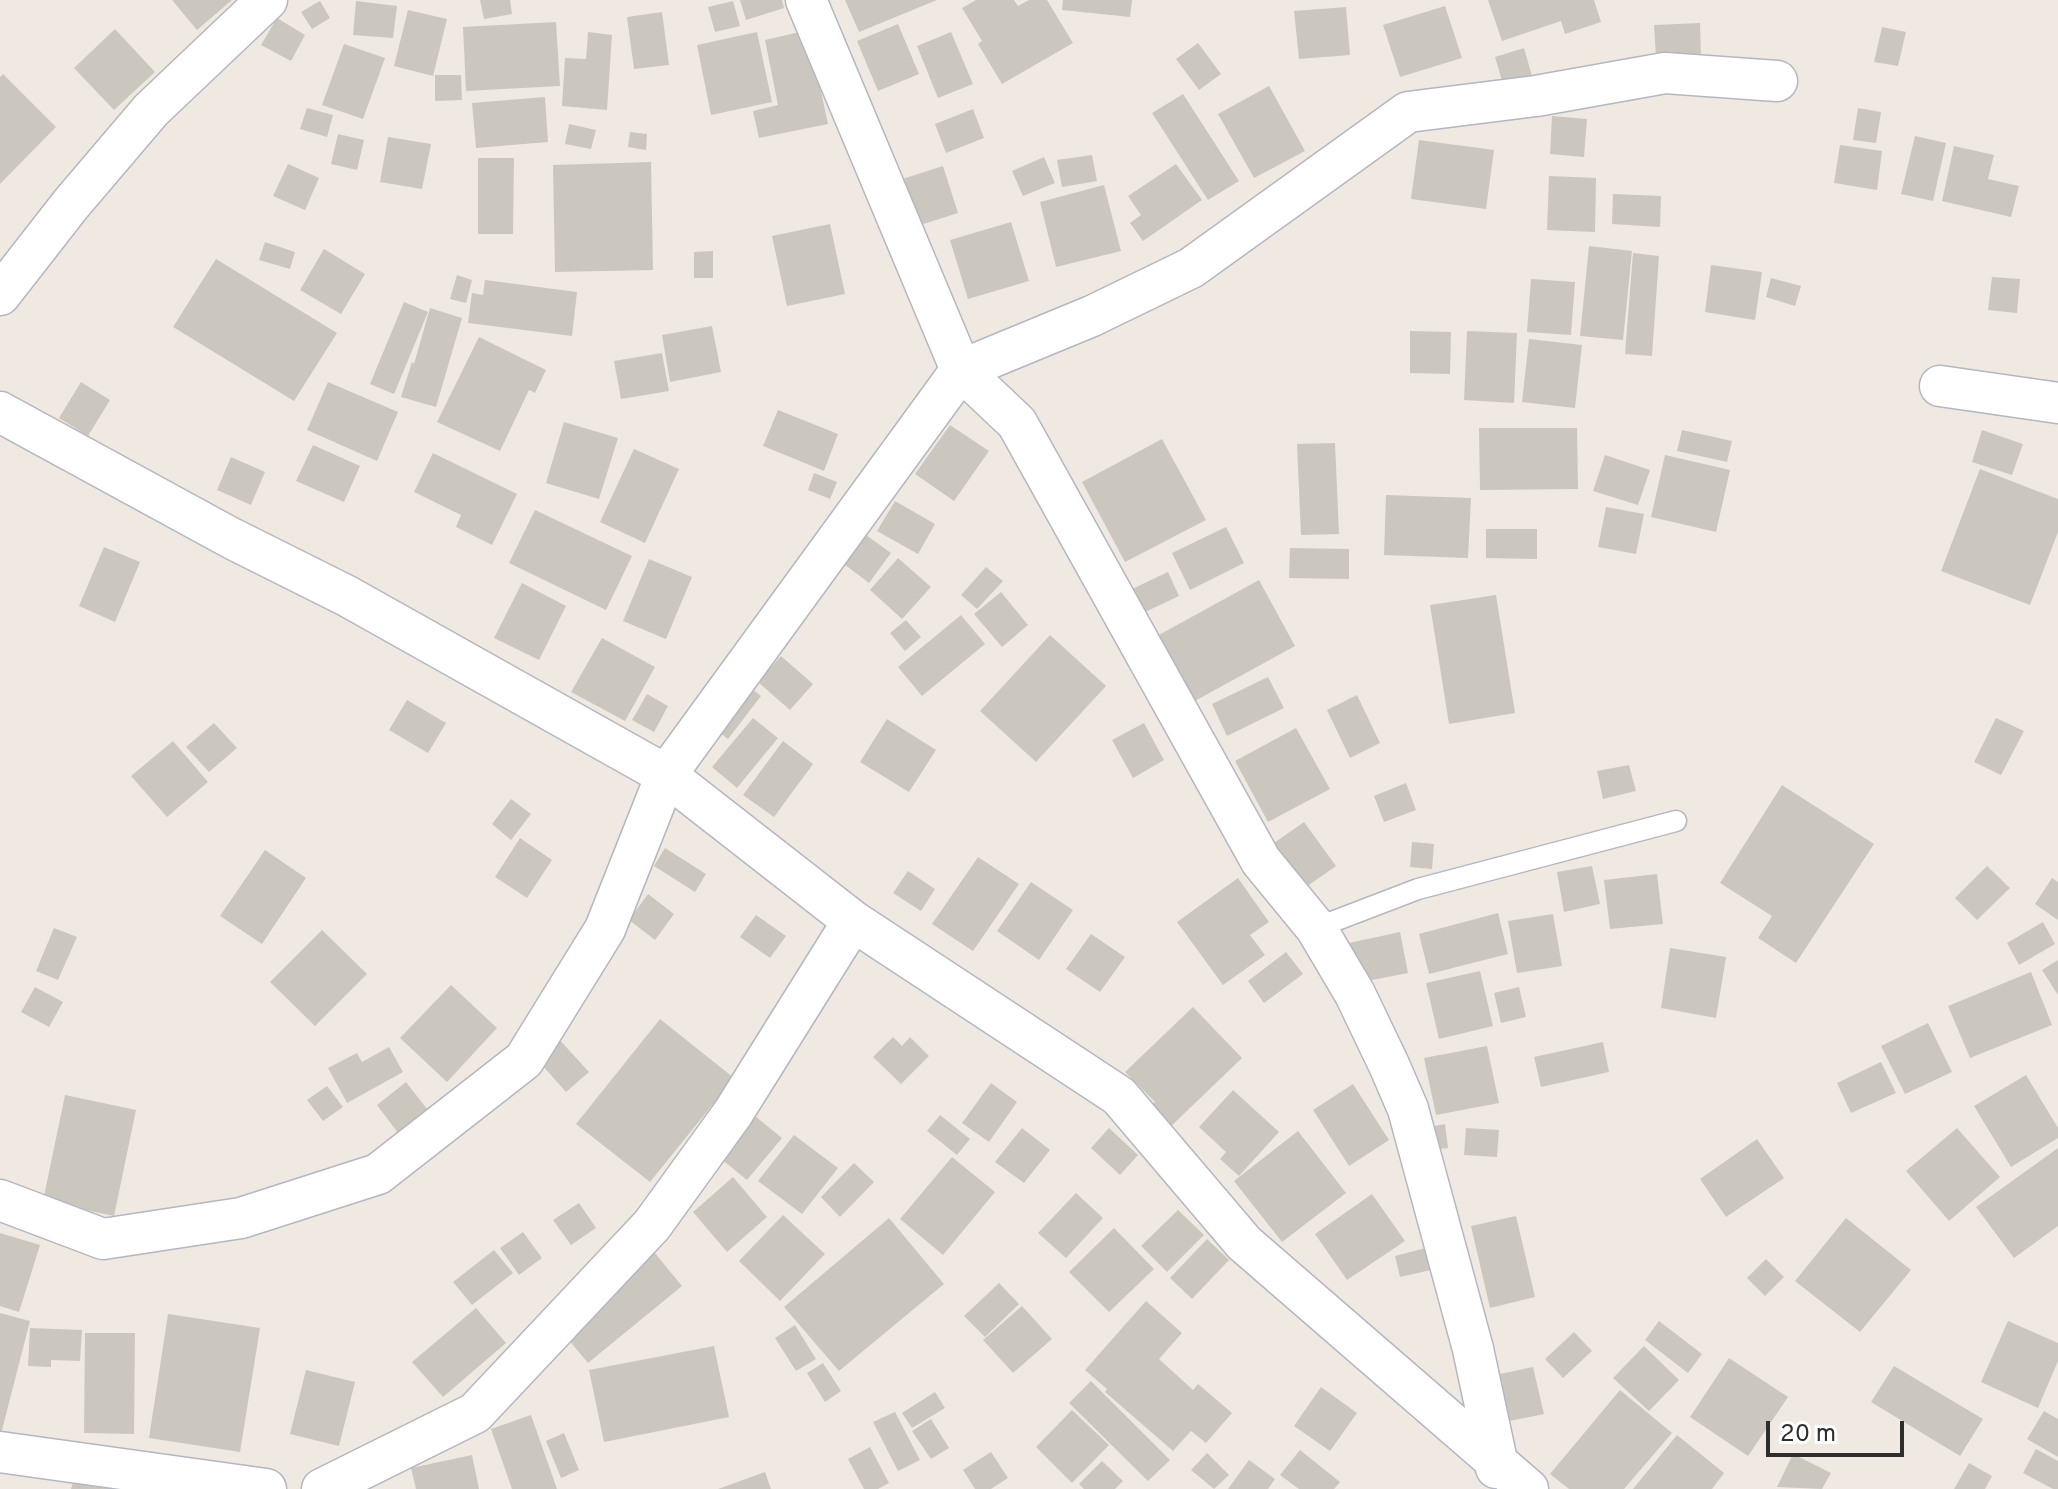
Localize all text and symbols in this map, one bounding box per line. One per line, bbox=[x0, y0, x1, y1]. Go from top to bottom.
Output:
scale bar bbox=[1770, 1405, 1908, 1455]
text: 20 m bbox=[1780, 1420, 1836, 1450]

